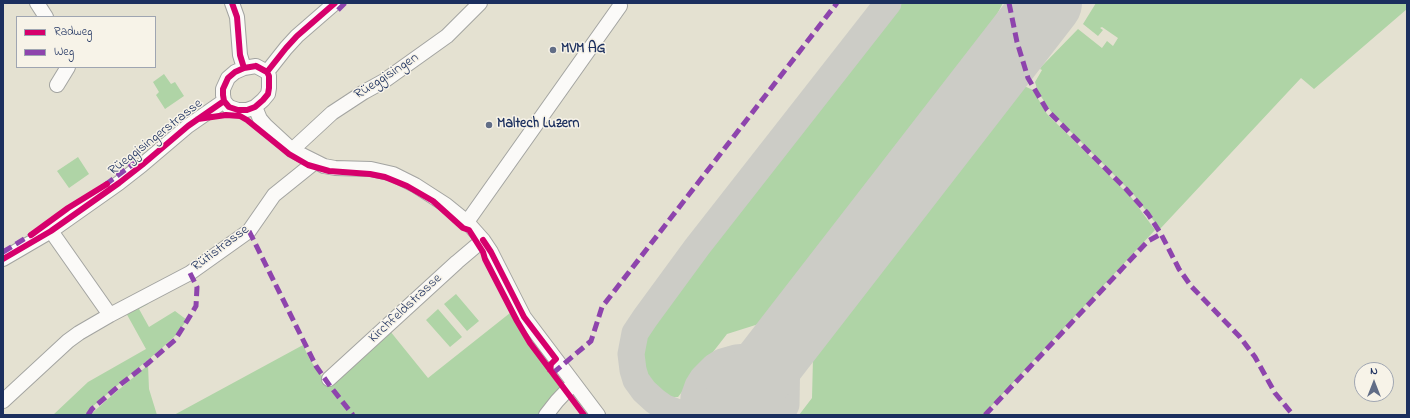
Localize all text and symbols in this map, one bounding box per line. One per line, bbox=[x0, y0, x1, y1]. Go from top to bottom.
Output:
legend bbox=[16, 16, 156, 68]
text: Radweg bbox=[54, 23, 93, 41]
place label: MVM AG bbox=[561, 42, 605, 58]
text: Weg bbox=[54, 43, 74, 61]
marker: MVM AG bbox=[548, 45, 558, 55]
street label: Rüeggisingen bbox=[352, 50, 422, 104]
street label: Rüeggisingerstrasse bbox=[106, 96, 206, 180]
place label: Maltech Luzern bbox=[497, 117, 579, 133]
marker: Maltech Luzern bbox=[484, 120, 494, 130]
street label: Rütistrasse bbox=[189, 222, 253, 276]
street label: Kirchfeldstrasse bbox=[366, 271, 446, 347]
north arrow bbox=[1354, 362, 1394, 402]
text: N bbox=[1370, 363, 1378, 379]

